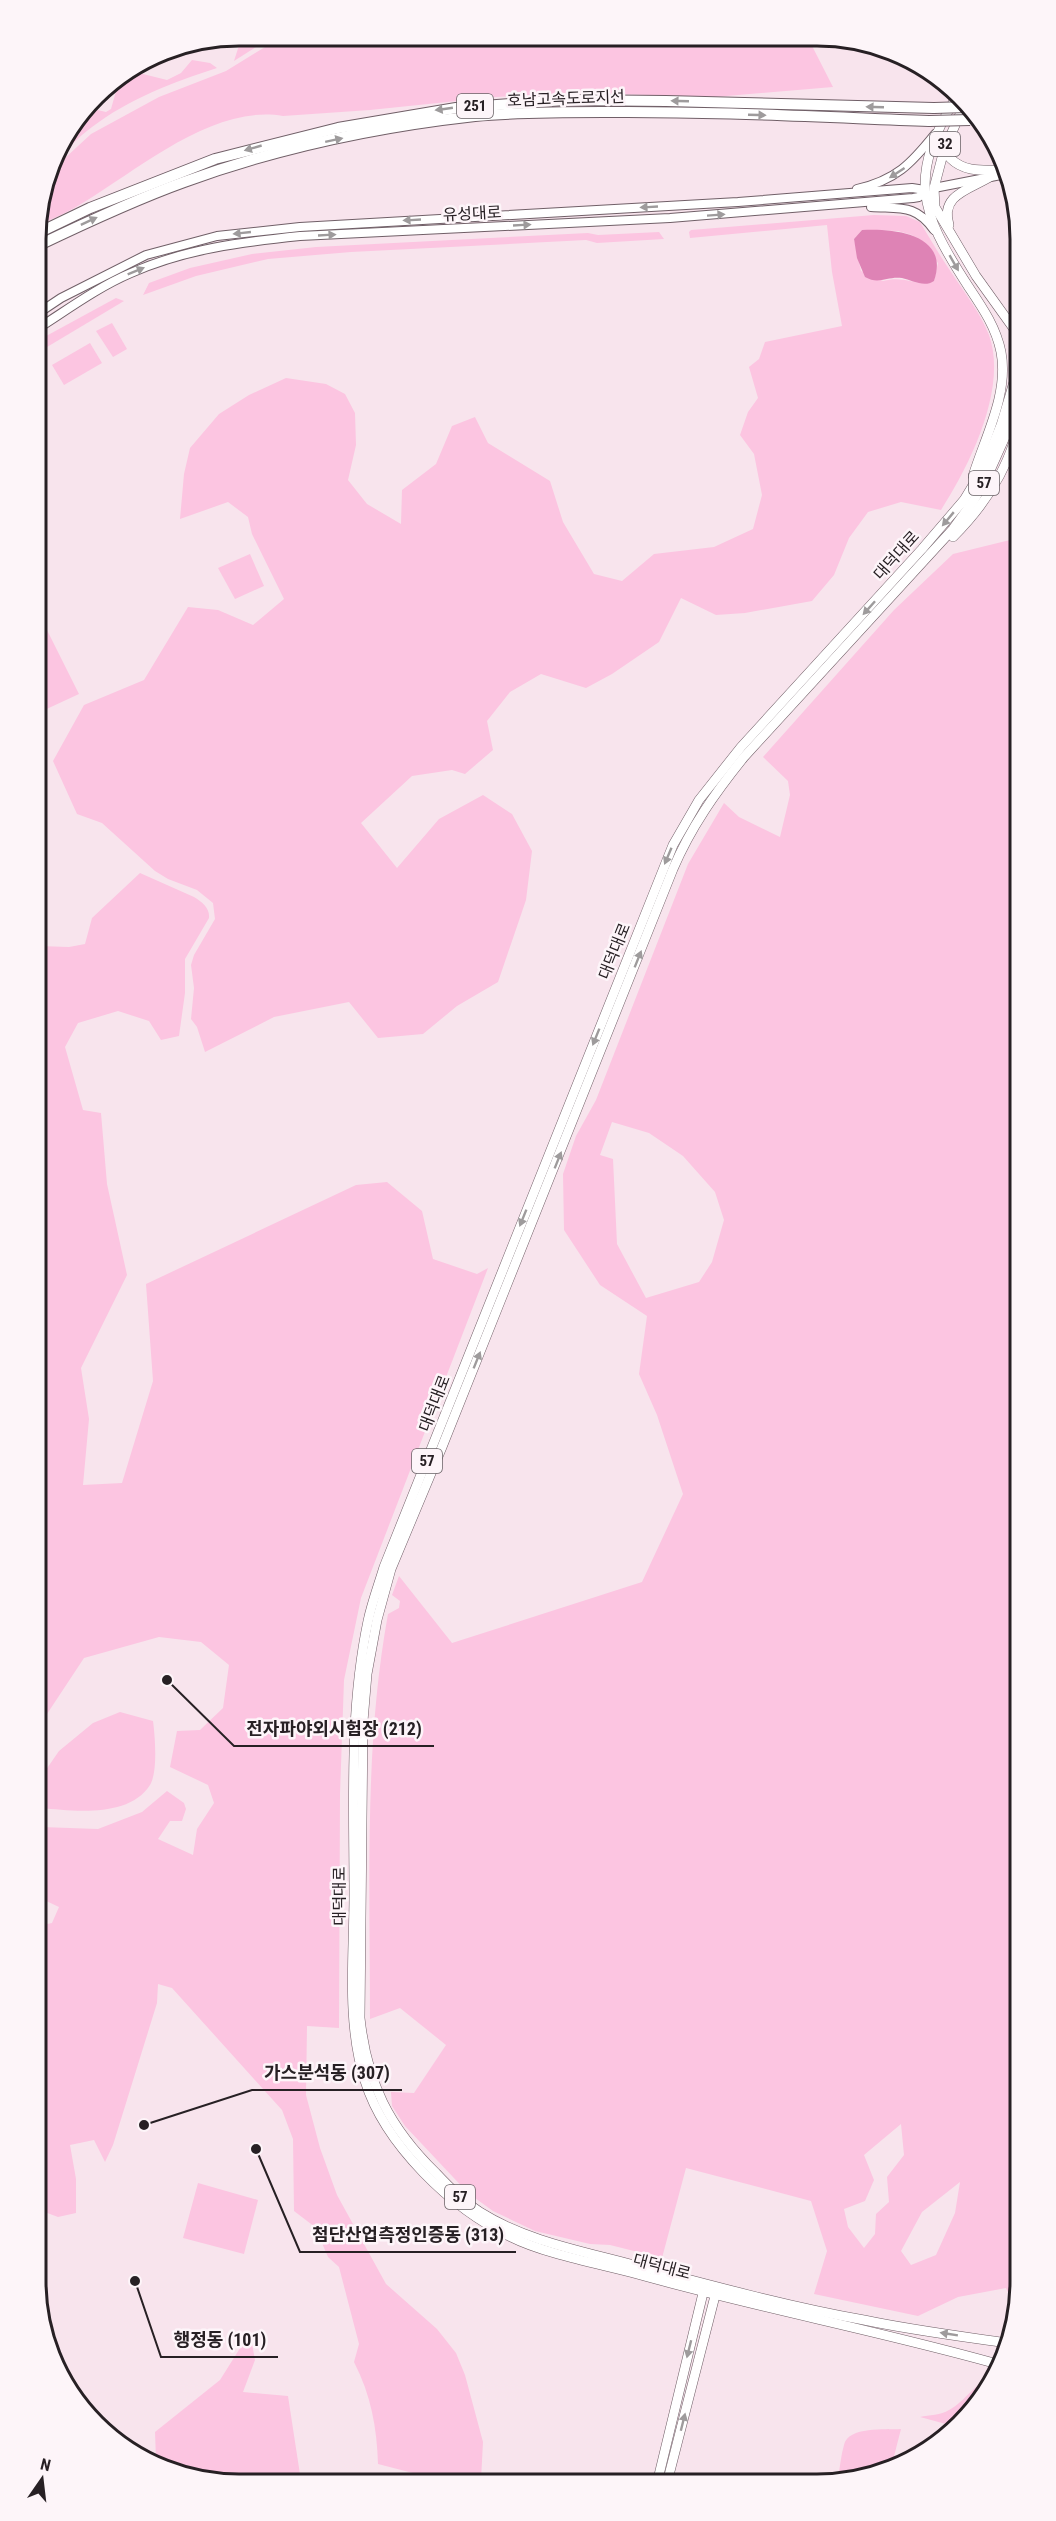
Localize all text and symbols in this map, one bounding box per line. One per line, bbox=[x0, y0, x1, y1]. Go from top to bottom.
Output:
street label: 호남고속도로지선 bbox=[507, 87, 625, 110]
road number: 251 bbox=[457, 94, 493, 118]
one-way arrow bbox=[671, 96, 690, 106]
one-way arrow bbox=[866, 102, 885, 111]
one-way arrow bbox=[434, 105, 453, 114]
one-way arrow bbox=[748, 110, 767, 119]
road number: 32 bbox=[930, 132, 960, 156]
one-way arrow bbox=[324, 135, 343, 144]
one-way arrow bbox=[244, 144, 262, 153]
one-way arrow bbox=[889, 168, 905, 179]
street label: 유성대로 bbox=[442, 202, 502, 225]
one-way arrow bbox=[639, 203, 658, 212]
one-way arrow bbox=[707, 210, 726, 219]
one-way arrow bbox=[81, 216, 99, 226]
one-way arrow bbox=[403, 216, 422, 225]
one-way arrow bbox=[512, 221, 531, 230]
one-way arrow bbox=[232, 228, 251, 238]
one-way arrow bbox=[317, 230, 336, 239]
one-way arrow bbox=[949, 255, 960, 271]
one-way arrow bbox=[128, 266, 146, 276]
road number: 57 bbox=[969, 471, 999, 495]
one-way arrow bbox=[942, 511, 955, 526]
street label: 대덕대로 bbox=[870, 527, 923, 584]
one-way arrow bbox=[862, 600, 876, 615]
one-way arrow bbox=[663, 847, 672, 865]
street label: 대덕대로 bbox=[595, 920, 634, 982]
one-way arrow bbox=[633, 950, 643, 968]
one-way arrow bbox=[591, 1029, 601, 1047]
one-way arrow bbox=[553, 1151, 563, 1169]
one-way arrow bbox=[518, 1209, 527, 1227]
one-way arrow bbox=[472, 1351, 482, 1369]
street label: 대덕대로 bbox=[415, 1372, 454, 1434]
road number: 57 bbox=[412, 1449, 442, 1473]
callout: 전자파야외시험장 (212) bbox=[234, 1710, 434, 1746]
text: 전자파야외시험장 (212) bbox=[246, 1718, 422, 1740]
street label: 대덕대로 bbox=[330, 1866, 349, 1925]
callout: 가스분석동 (307) bbox=[252, 2054, 402, 2090]
text: 가스분석동 (307) bbox=[264, 2062, 390, 2084]
road number: 57 bbox=[445, 2185, 475, 2209]
callout: 첨단산업측정인증동 (313) bbox=[300, 2216, 516, 2252]
text: 첨단산업측정인증동 (313) bbox=[312, 2224, 504, 2246]
street label: 대덕대로 bbox=[631, 2250, 693, 2283]
callout: 행정동 (101) bbox=[161, 2321, 278, 2357]
text: 행정동 (101) bbox=[174, 2329, 266, 2351]
one-way arrow bbox=[940, 2329, 959, 2338]
one-way arrow bbox=[684, 2340, 694, 2359]
one-way arrow bbox=[678, 2413, 688, 2432]
north arrow bbox=[12, 2449, 72, 2509]
text: N bbox=[38, 2455, 53, 2475]

